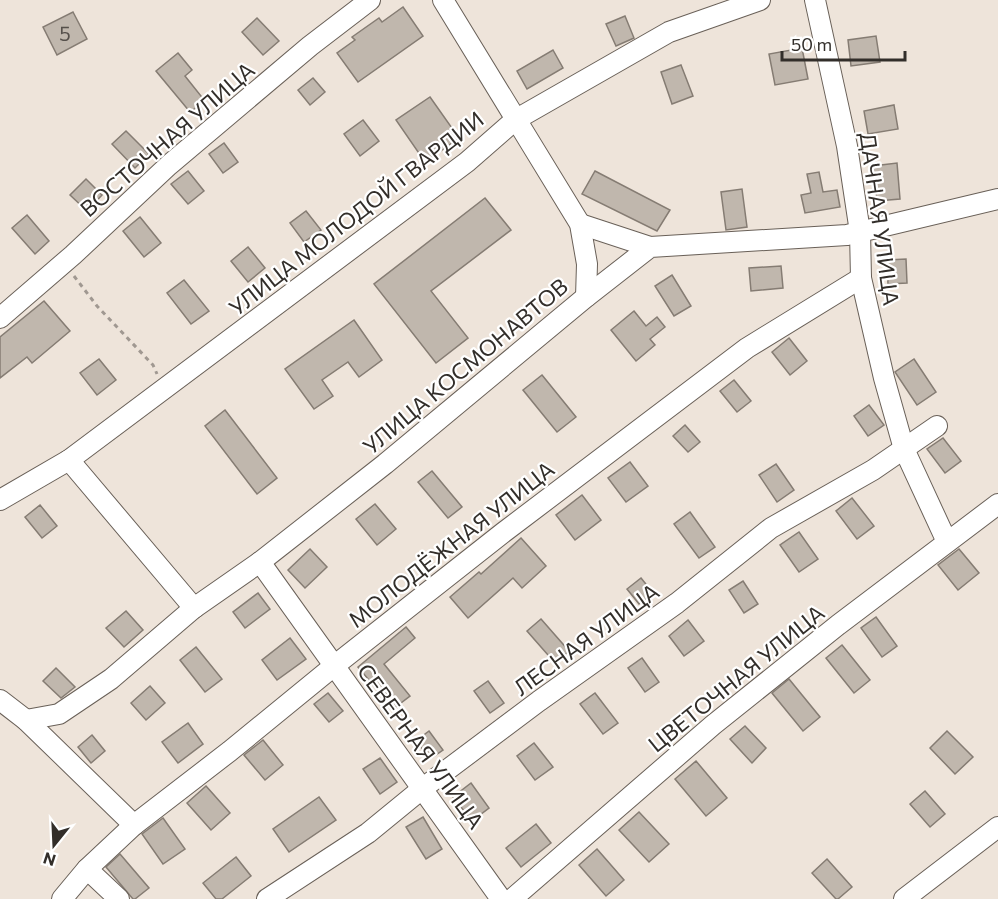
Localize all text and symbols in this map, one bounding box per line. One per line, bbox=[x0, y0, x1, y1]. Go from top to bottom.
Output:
house number: 5 bbox=[59, 21, 71, 45]
scale bar bbox=[782, 24, 905, 62]
text: 50 m bbox=[791, 33, 832, 55]
street label: ВОСТОЧНАЯ УЛИЦА bbox=[74, 56, 260, 222]
street label: УЛИЦА МОЛОДОЙ ГВАРДИИ bbox=[223, 105, 489, 321]
street label: ДАЧНАЯ УЛИЦА bbox=[854, 131, 906, 307]
street label: УЛИЦА КОСМОНАВТОВ bbox=[357, 272, 573, 460]
street label: МОЛОДЁЖНАЯ УЛИЦА bbox=[343, 455, 559, 633]
street label: ЛЕСНАЯ УЛИЦА bbox=[508, 577, 664, 701]
street label: ЦВЕТОЧНАЯ УЛИЦА bbox=[642, 599, 830, 757]
street label: СЕВЕРНАЯ УЛИЦА bbox=[352, 658, 490, 834]
north arrow bbox=[24, 815, 84, 875]
text: N bbox=[41, 849, 58, 871]

